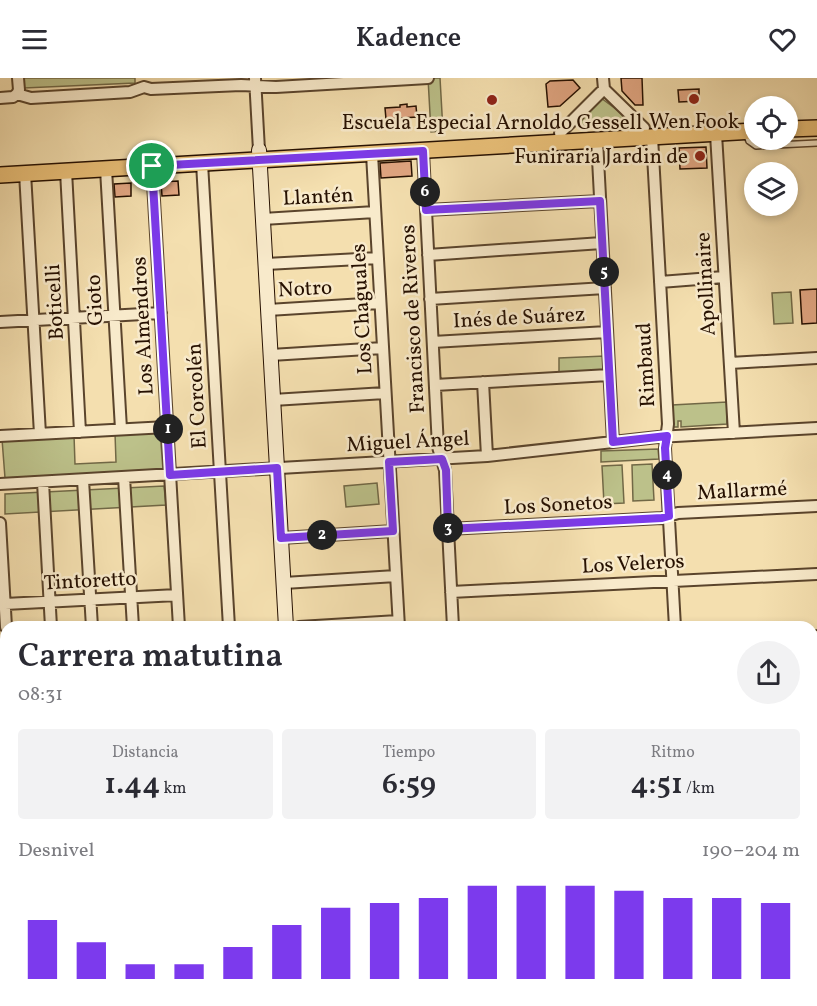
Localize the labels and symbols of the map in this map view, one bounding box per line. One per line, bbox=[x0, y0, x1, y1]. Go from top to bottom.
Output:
marker: Wen Fook bbox=[687, 92, 701, 106]
marker: Escuela Especial Arnoldo Gessell bbox=[485, 93, 499, 107]
place label: Wen Fook bbox=[649, 108, 740, 137]
place label: Escuela Especial Arnoldo Gessell bbox=[342, 109, 642, 138]
pin bbox=[126, 140, 177, 191]
place label: Funiraria Jardin de bbox=[514, 143, 688, 172]
marker: Funiraria Jardin de bbox=[693, 149, 707, 163]
pin: 6 bbox=[410, 177, 440, 207]
street label: Llantén bbox=[282, 181, 354, 214]
street label: Francisco de Riveros bbox=[394, 224, 433, 414]
street label: Apollinaire bbox=[689, 231, 724, 337]
street label: Los Chaguales bbox=[345, 243, 380, 375]
street label: Los Almendros bbox=[125, 256, 162, 396]
pin: 5 bbox=[589, 257, 619, 287]
street label: Boticelli bbox=[39, 263, 72, 341]
street label: Gioto bbox=[80, 274, 111, 326]
street label: Notro bbox=[277, 274, 333, 305]
street label: Inés de Suárez bbox=[452, 301, 586, 336]
street label: Rimbaud bbox=[630, 322, 663, 408]
street label: El Corcolén bbox=[180, 342, 215, 450]
pin: 1 bbox=[153, 414, 183, 444]
street label: Miguel Ángel bbox=[346, 425, 470, 460]
pin: 4 bbox=[652, 460, 682, 490]
street label: Mallarmé bbox=[696, 475, 788, 508]
street label: Los Sonetos bbox=[503, 488, 613, 523]
pin: 3 bbox=[433, 513, 463, 543]
pin: 2 bbox=[307, 520, 337, 550]
street label: Los Veleros bbox=[581, 547, 685, 582]
street label: Tintoretto bbox=[43, 565, 137, 598]

